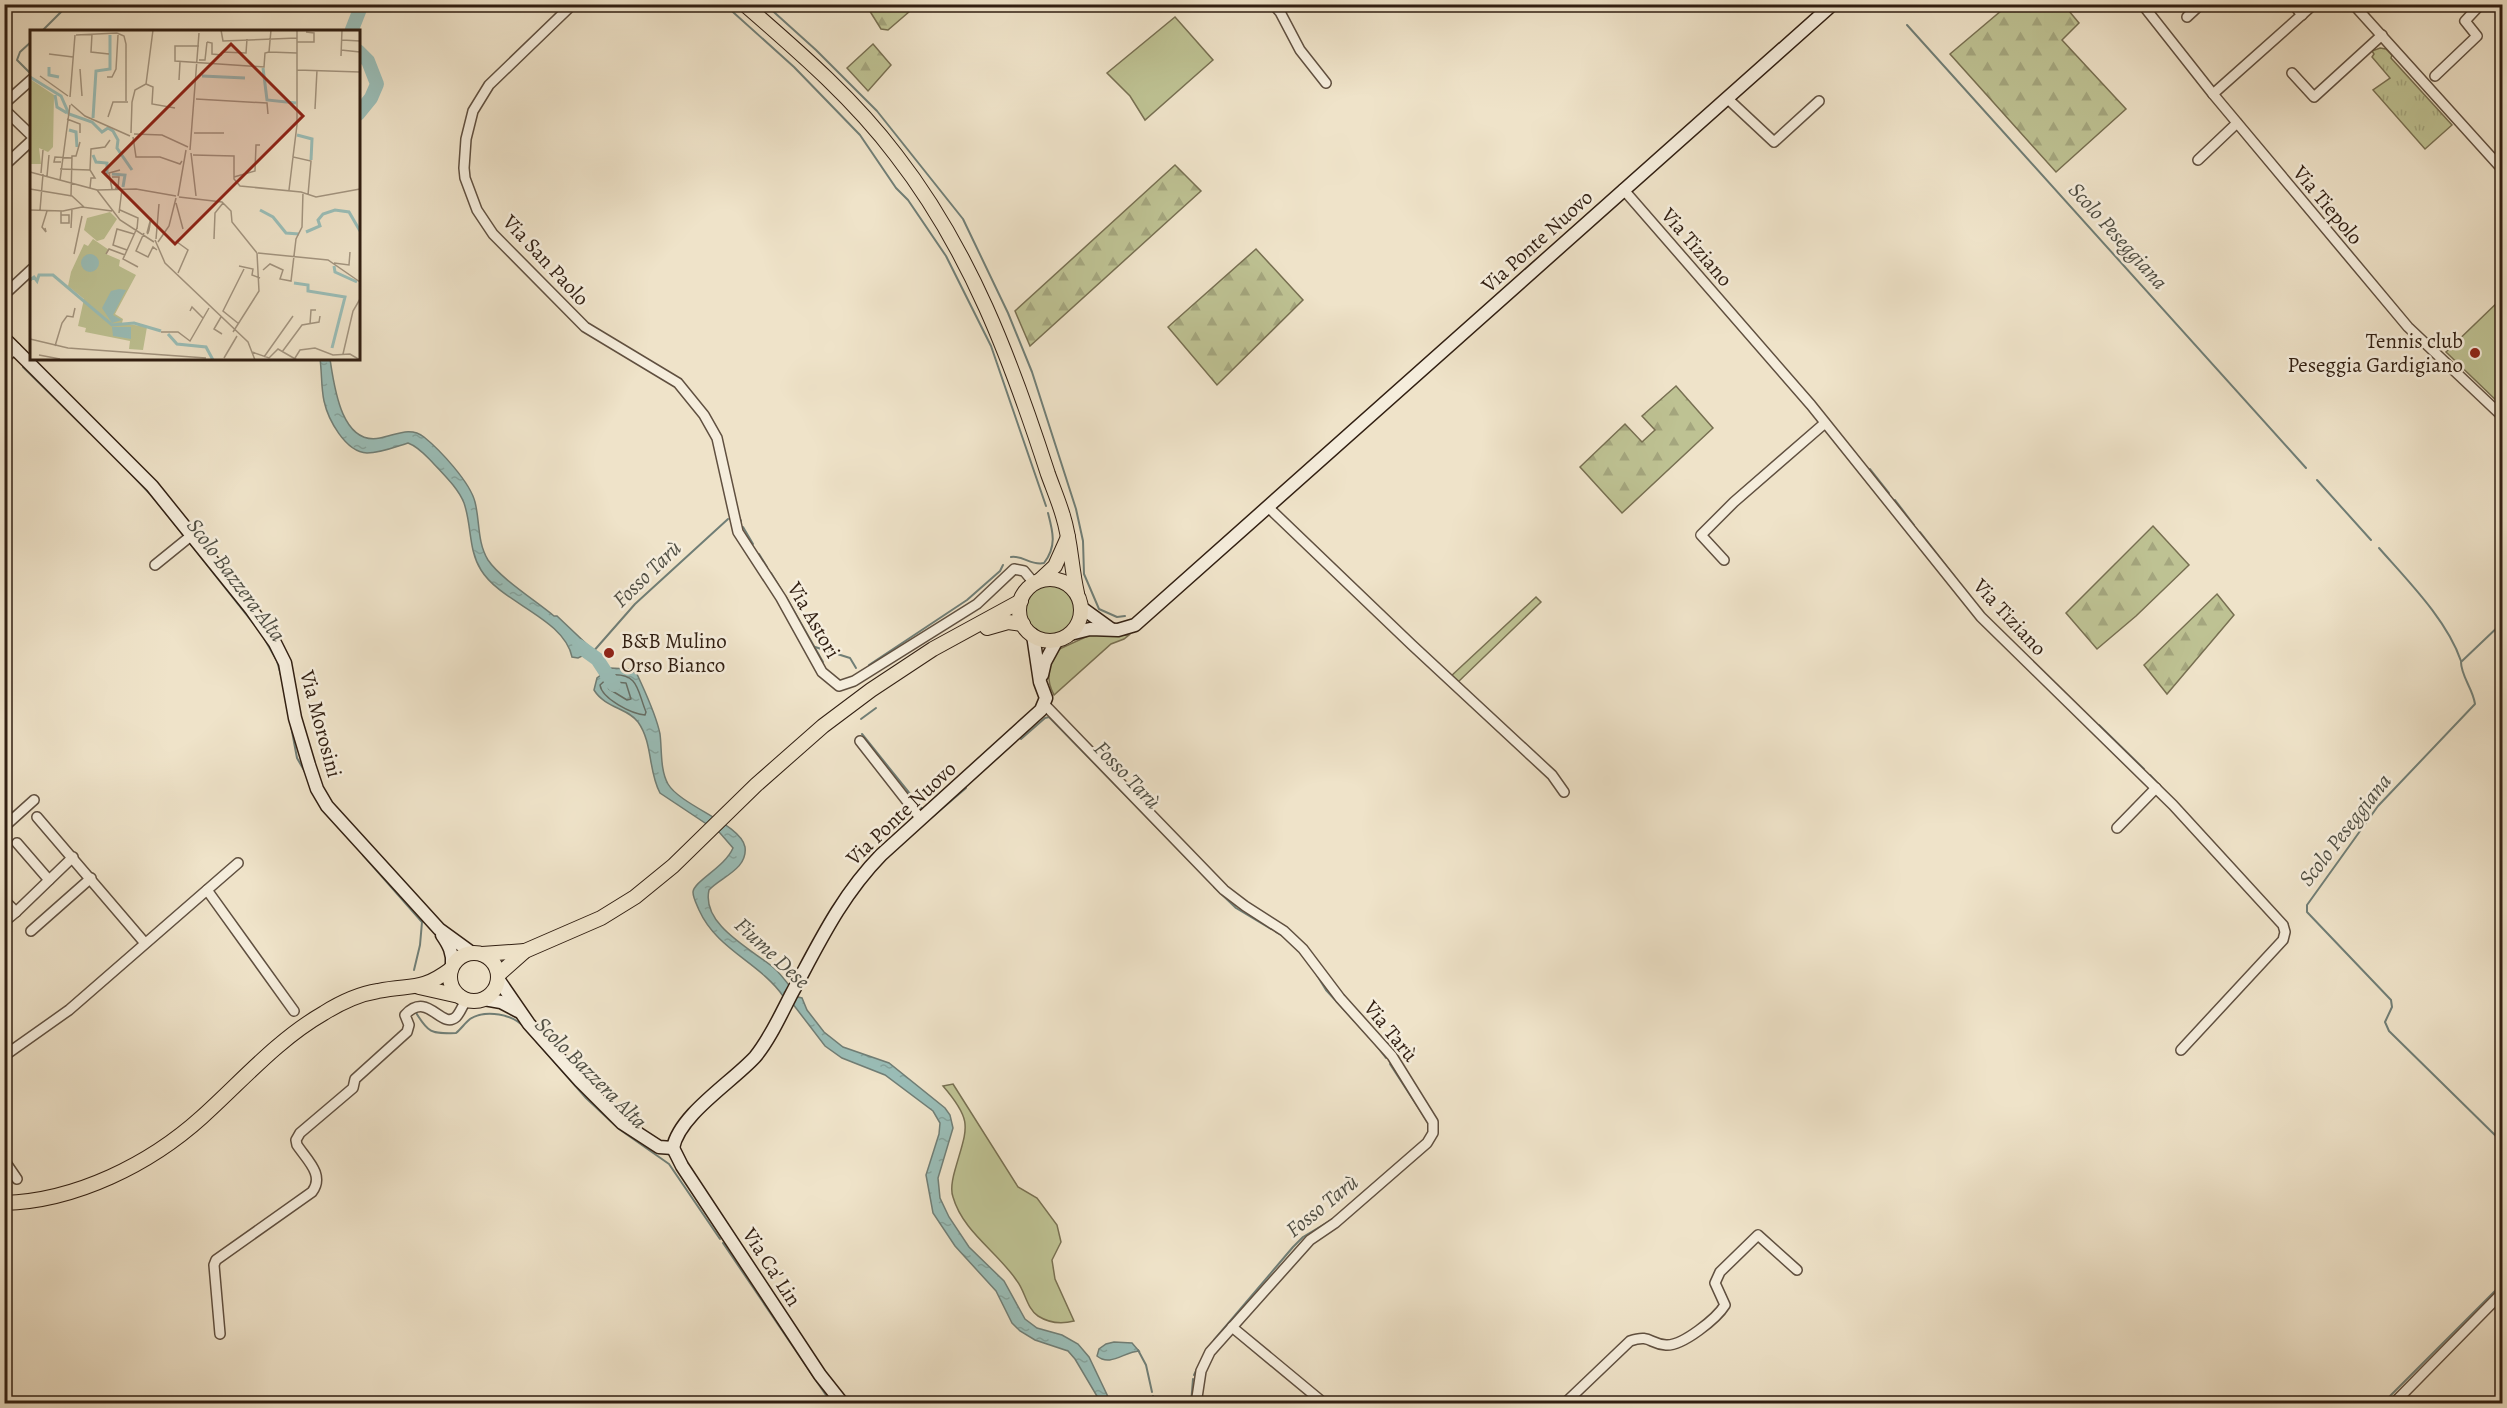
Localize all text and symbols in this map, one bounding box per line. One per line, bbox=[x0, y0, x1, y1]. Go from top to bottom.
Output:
inset map bbox=[30, 30, 360, 360]
street label: Via Tiepolo bbox=[2286, 159, 2369, 250]
water label: Scolo Peseggiana bbox=[2062, 176, 2174, 296]
street label: Via Ponte Nuovo bbox=[1475, 183, 1599, 299]
street label: Via Tiziano bbox=[1654, 201, 1739, 292]
street label: Via San Paolo bbox=[496, 208, 595, 312]
place label: Tennis club Peseggia Gardigiano bbox=[2288, 327, 2463, 379]
marker: Tennis club Peseggia Gardigiano bbox=[2468, 346, 2482, 360]
water label: Scolo Bazzera Alta bbox=[180, 512, 292, 648]
water label: Fosso Tarù bbox=[606, 533, 688, 614]
street label: Via Tiziano bbox=[1966, 572, 2053, 662]
street label: Via Astori bbox=[780, 576, 847, 663]
place label: B&B Mulino Orso Bianco bbox=[621, 627, 727, 679]
marker: B&B Mulino Orso Bianco bbox=[602, 646, 616, 660]
street label: Via Morosini bbox=[293, 666, 349, 781]
water label: Fosso Tarù bbox=[1087, 734, 1168, 816]
street label: Via Ponte Nuovo bbox=[839, 755, 962, 872]
water label: Scolo Peseggiana bbox=[2292, 767, 2398, 893]
water label: Fiume Dese bbox=[728, 910, 816, 996]
street label: Via Tarù bbox=[1357, 994, 1425, 1068]
water label: Scolo Bazzera Alta bbox=[528, 1010, 654, 1136]
water label: Fosso Tarù bbox=[1280, 1167, 1365, 1244]
street label: Via Ca' Lin bbox=[736, 1221, 808, 1312]

